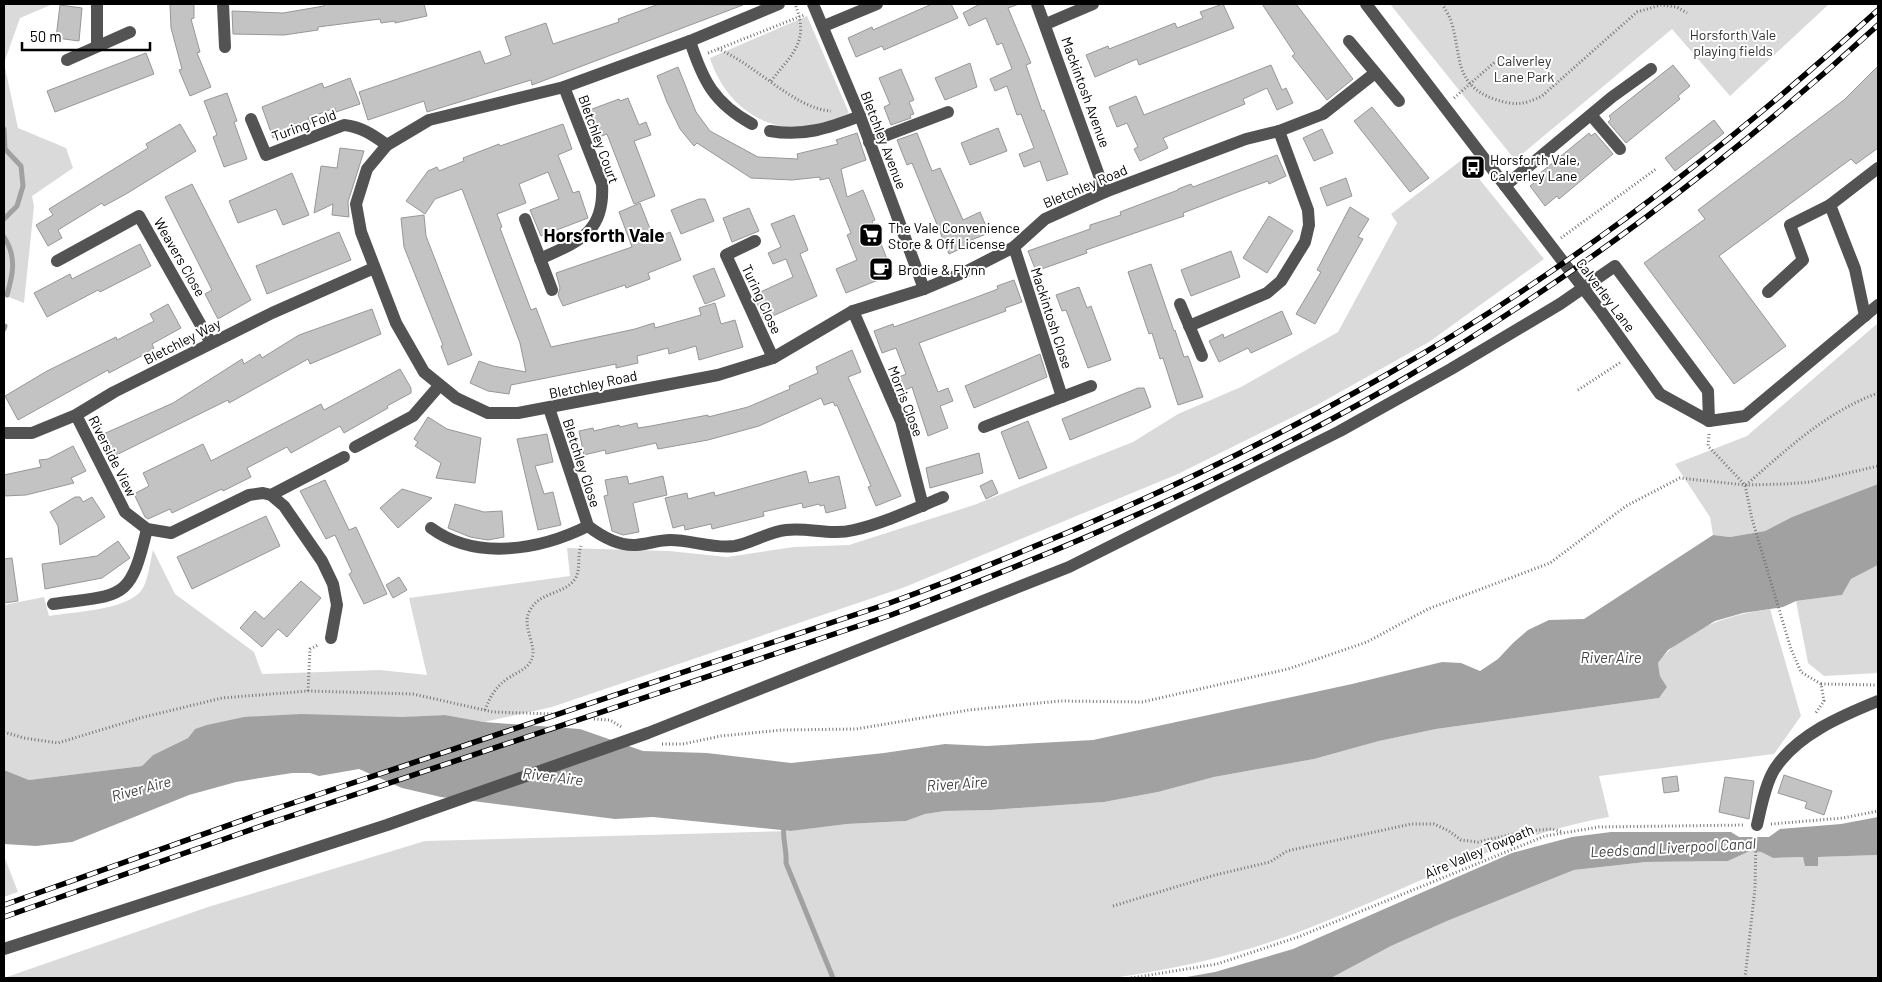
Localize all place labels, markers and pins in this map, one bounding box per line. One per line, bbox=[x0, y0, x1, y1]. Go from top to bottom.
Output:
place label: Horsforth Vale, Calverley Lane bbox=[1490, 151, 1580, 184]
bus stop icon: Horsforth Vale, Calverley Lane bbox=[1460, 154, 1486, 180]
place label: The Vale Convenience Store & Off License bbox=[888, 219, 1020, 252]
supermarket icon: The Vale Convenience Store & Off License bbox=[858, 222, 884, 248]
cafe icon: Brodie & Flynn bbox=[868, 256, 894, 282]
place label: Brodie & Flynn bbox=[898, 261, 986, 278]

